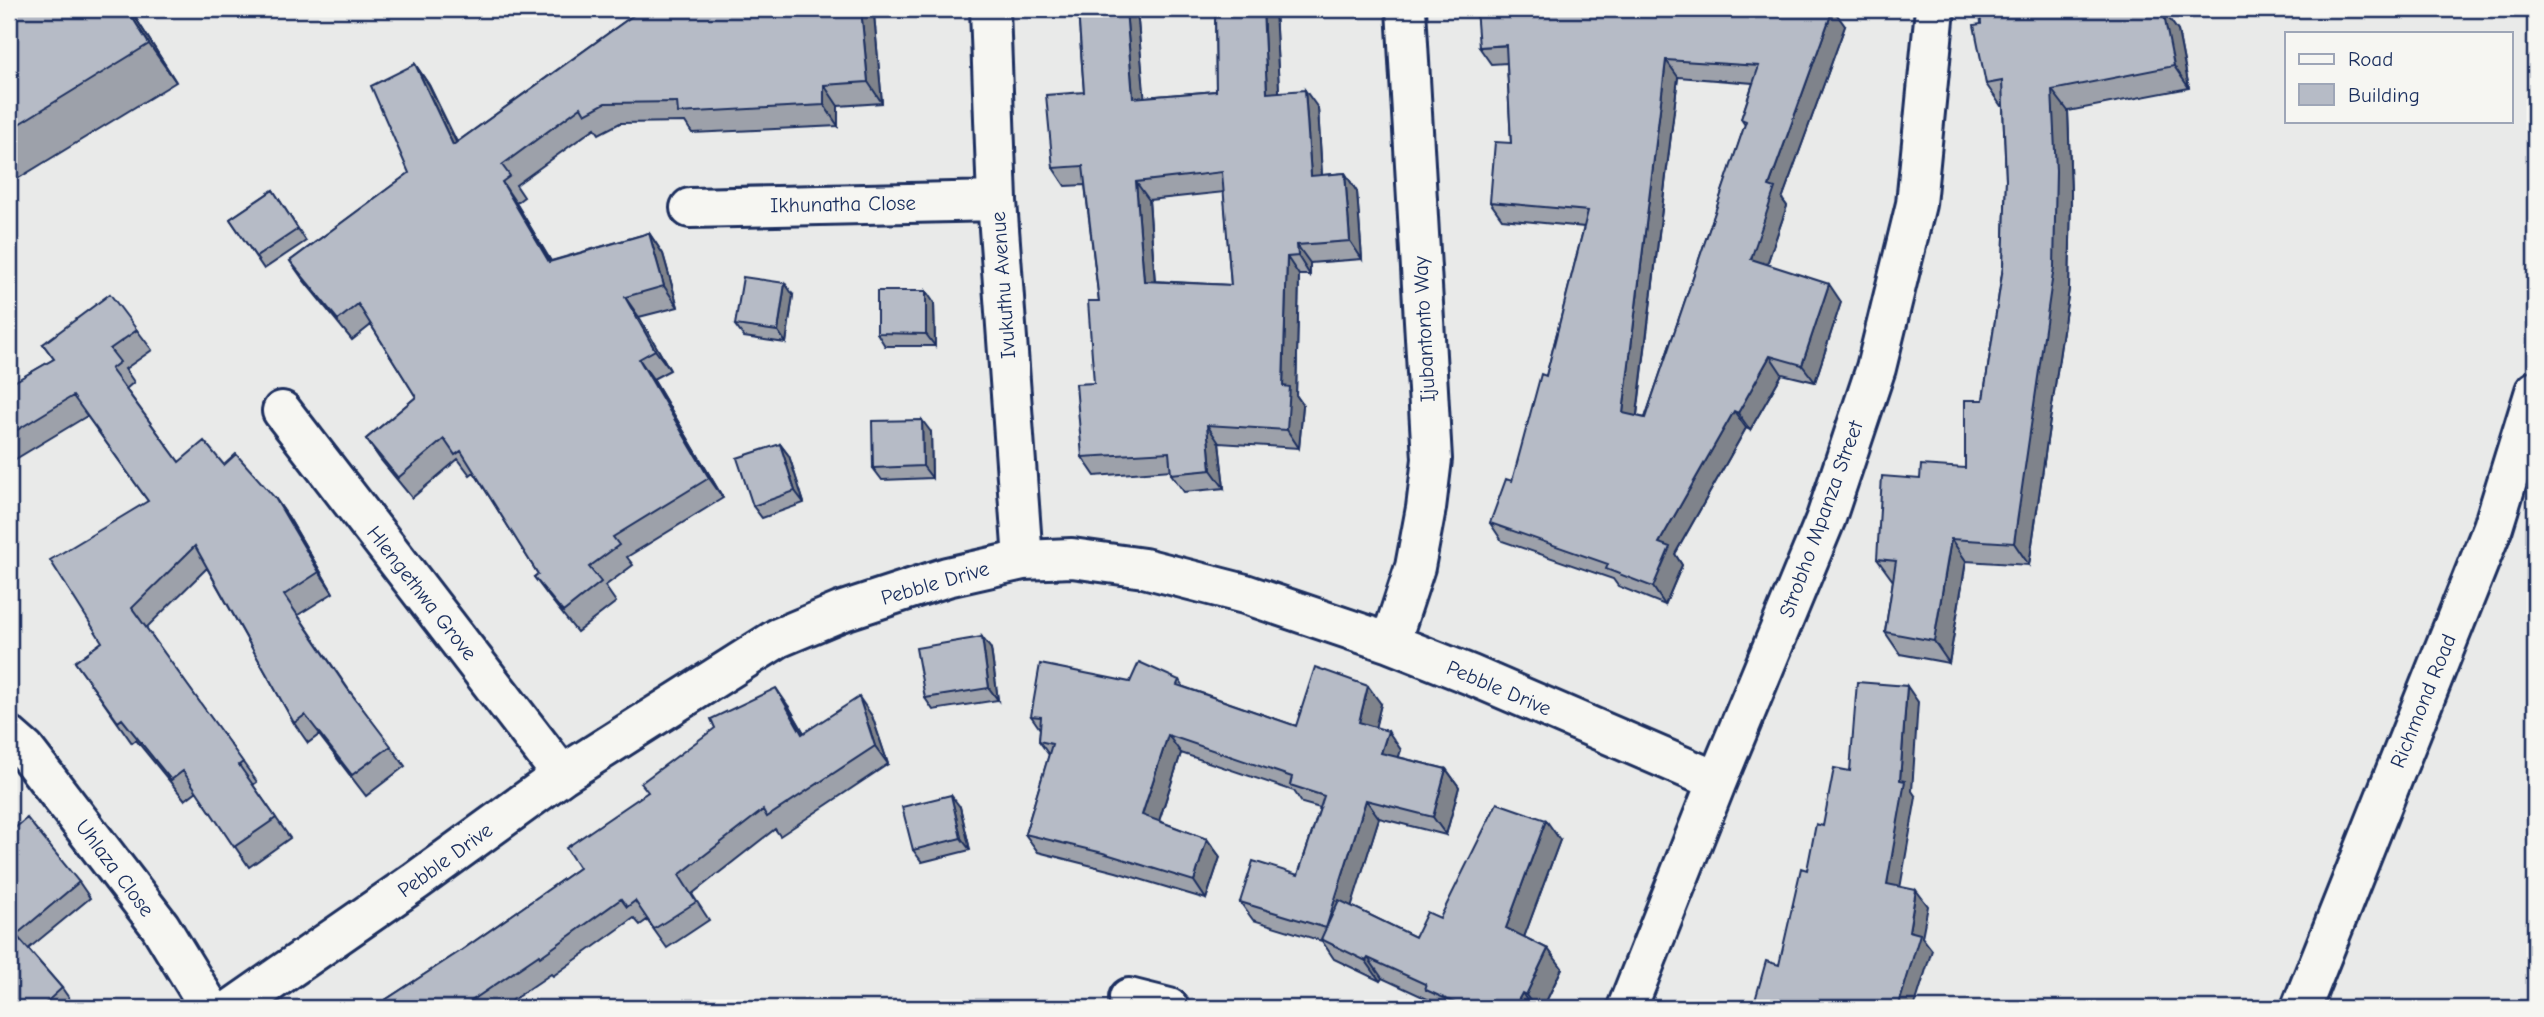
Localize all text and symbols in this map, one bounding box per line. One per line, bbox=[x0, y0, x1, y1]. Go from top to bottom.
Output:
legend bbox=[2285, 32, 2512, 122]
text: Road bbox=[2348, 47, 2393, 71]
text: Building bbox=[2348, 83, 2420, 107]
street label: Ikhunatha Close bbox=[770, 191, 916, 217]
street label: Ivukuthu Avenue bbox=[986, 211, 1020, 359]
street label: Ijubantonto Way bbox=[1408, 255, 1440, 403]
street label: Strobho Mpanza Street bbox=[1774, 416, 1868, 621]
street label: Hlengethwa Grove bbox=[362, 521, 482, 665]
street label: Pebble Drive bbox=[878, 556, 992, 610]
street label: Richmond Road bbox=[2385, 631, 2461, 771]
street label: Pebble Drive bbox=[1443, 655, 1555, 721]
street label: Uhlaza Close bbox=[71, 815, 159, 921]
street label: Pebble Drive bbox=[393, 818, 497, 902]

